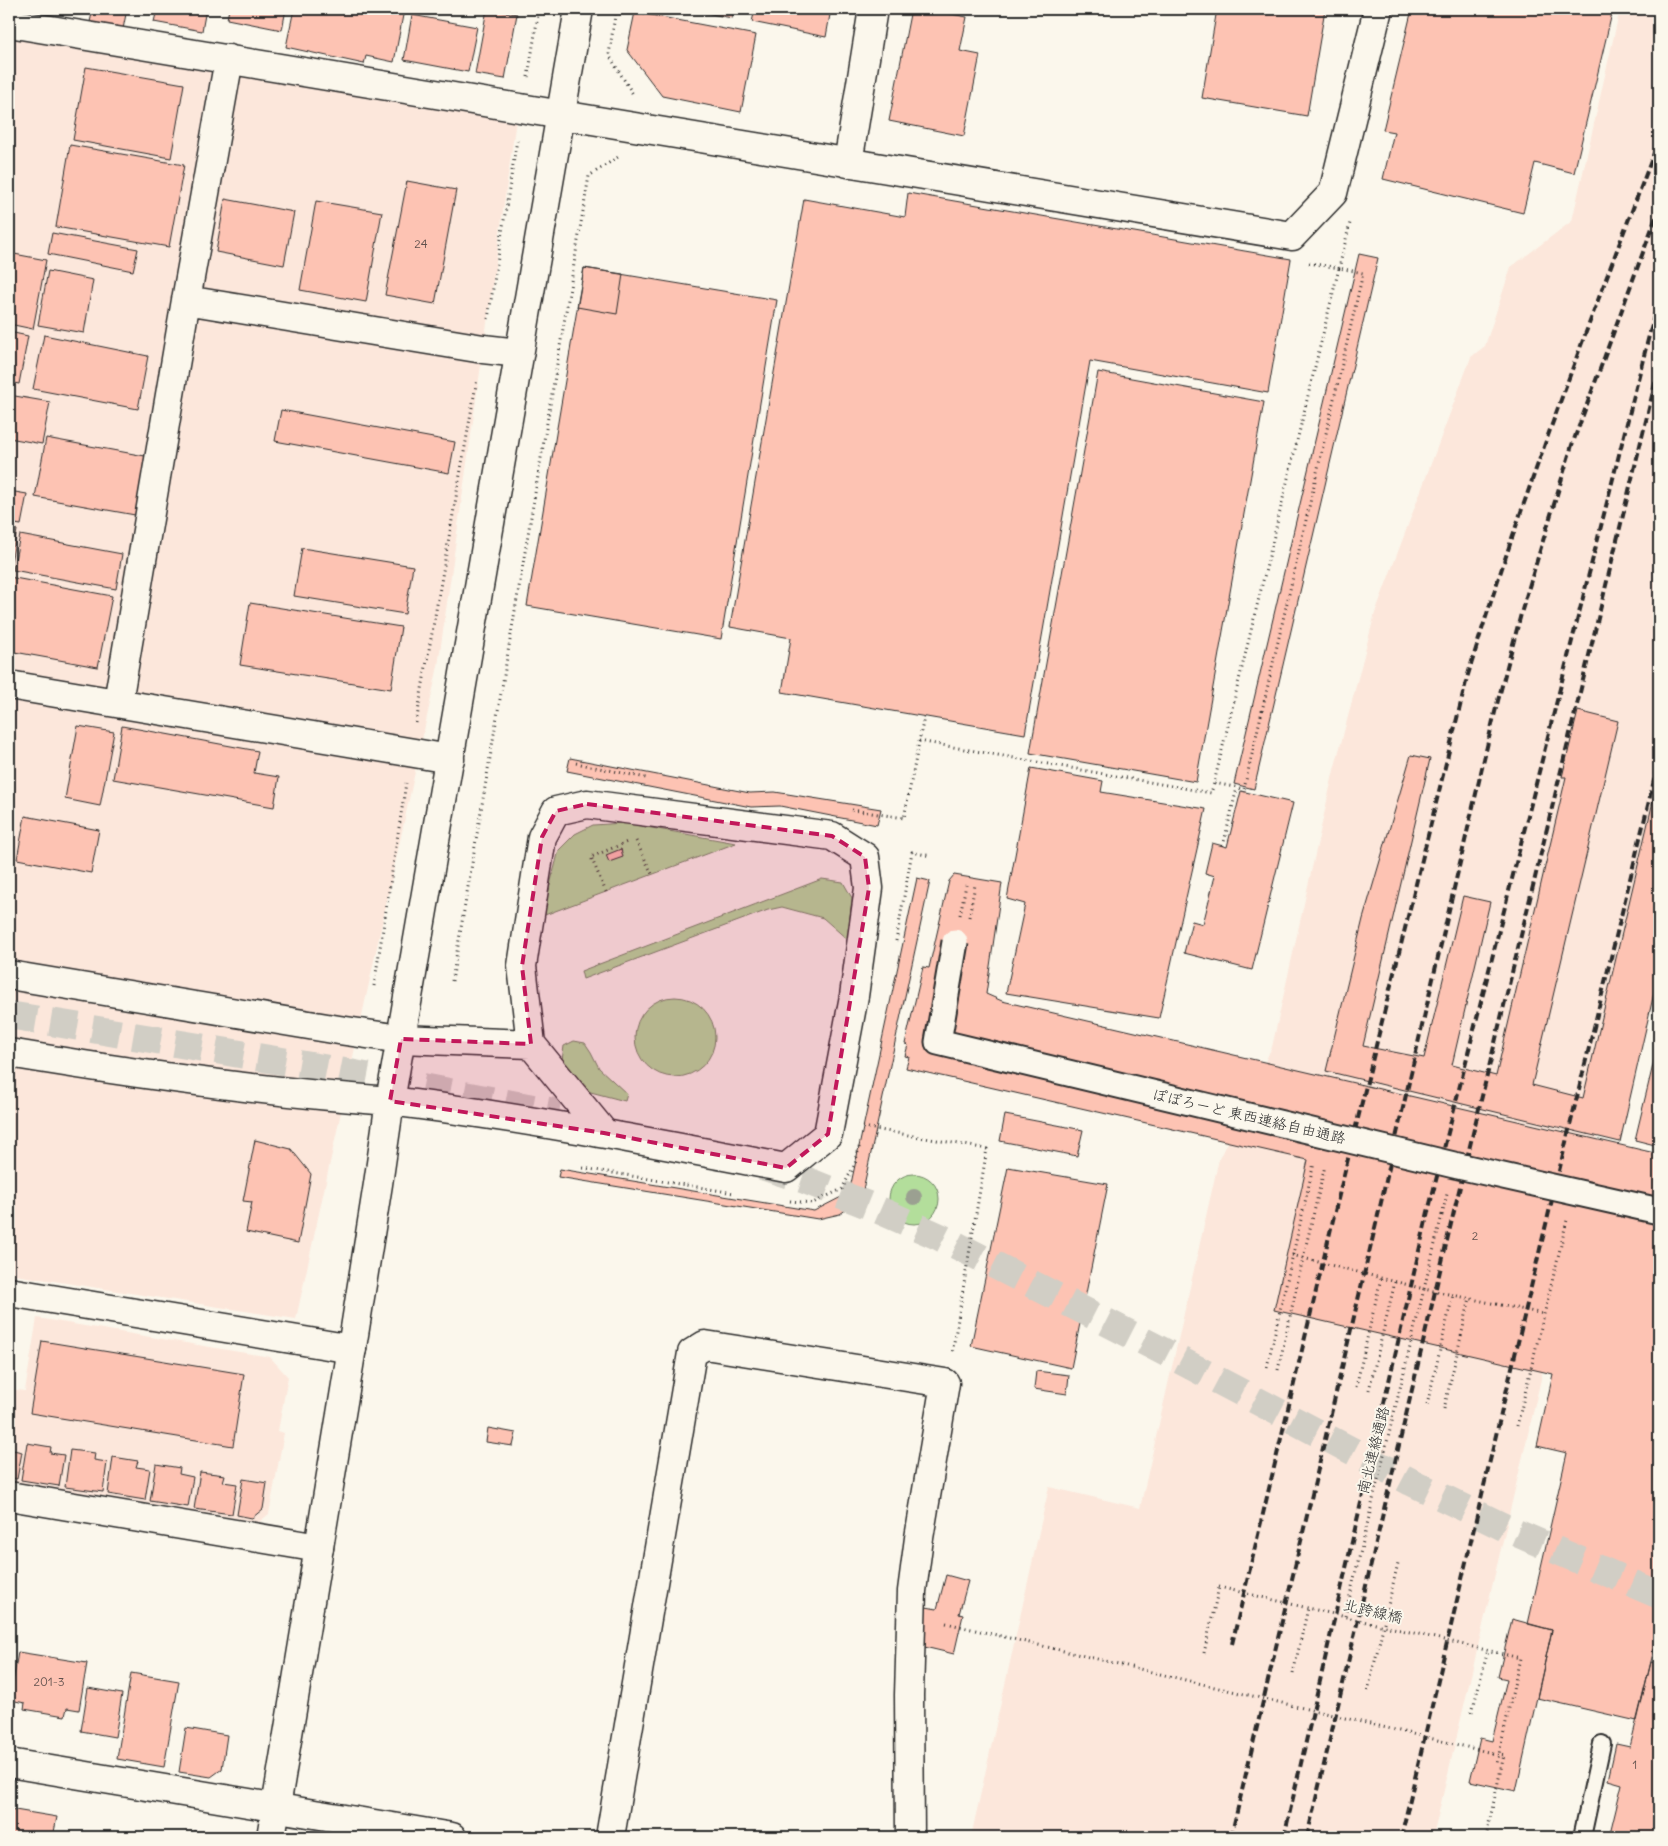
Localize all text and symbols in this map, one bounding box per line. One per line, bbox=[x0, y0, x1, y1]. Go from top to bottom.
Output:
house number: 24 bbox=[414, 236, 428, 251]
street label: ぽぽろーど 東西連絡自由通路 bbox=[1150, 1084, 1348, 1148]
house number: 2 bbox=[1472, 1228, 1479, 1243]
street label: 南北連絡通路 bbox=[1353, 1404, 1393, 1496]
street label: 北跨線橋 bbox=[1342, 1595, 1404, 1627]
house number: 201-3 bbox=[34, 1674, 65, 1689]
house number: 1 bbox=[1633, 1757, 1637, 1772]

